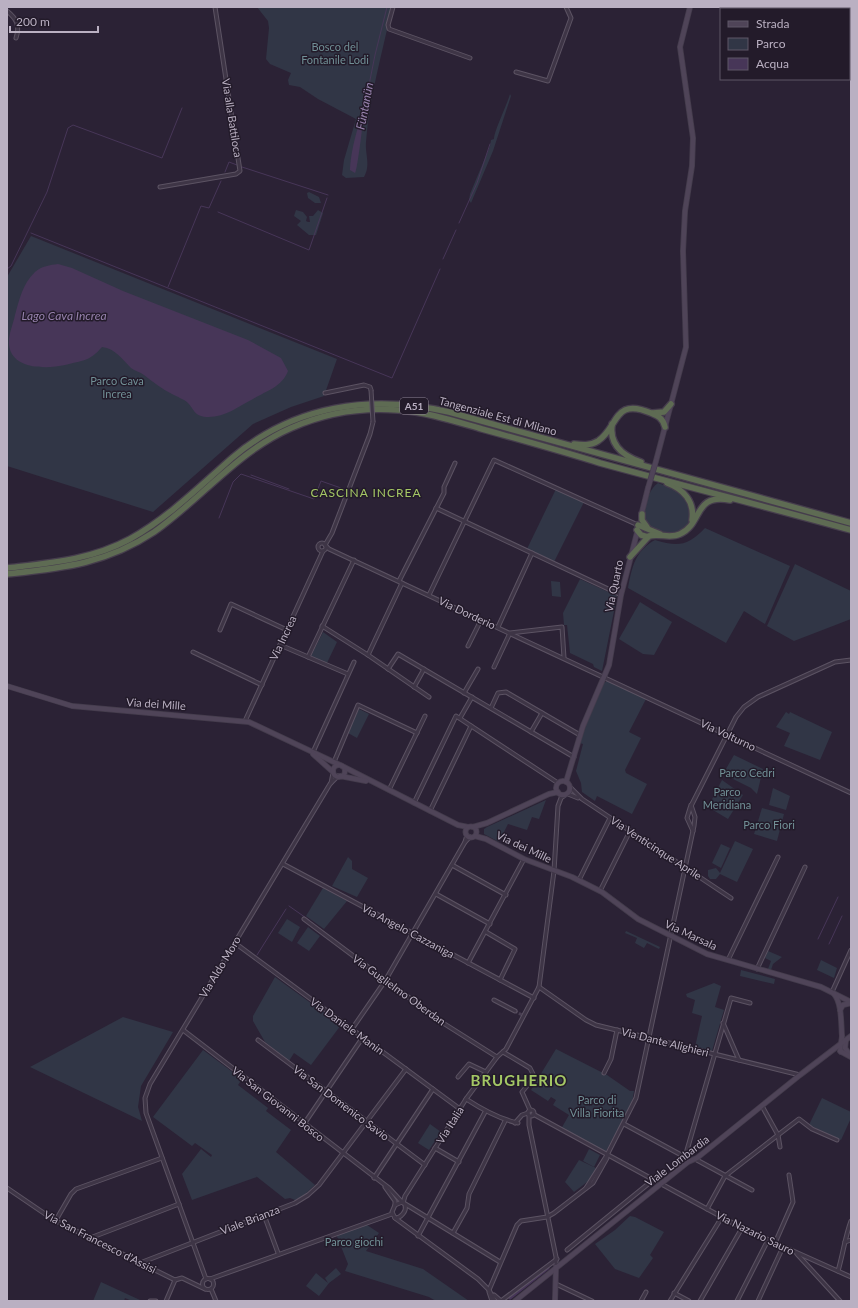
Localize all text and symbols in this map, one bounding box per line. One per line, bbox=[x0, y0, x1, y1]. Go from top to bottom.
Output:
scale bar bbox=[10, 8, 98, 34]
legend bbox=[720, 8, 850, 80]
text: 200 m bbox=[16, 14, 50, 29]
text: Strada bbox=[756, 16, 789, 31]
text: Parco bbox=[756, 36, 786, 51]
park label: Bosco del Fontanile Lodi bbox=[301, 40, 369, 66]
text: Acqua bbox=[756, 56, 789, 71]
street label: Via alla Battiloca bbox=[220, 78, 245, 158]
water label: Füntanün bbox=[353, 81, 376, 131]
water label: Lago Cava Increa bbox=[21, 308, 107, 323]
park label: Parco Cava Increa bbox=[90, 374, 144, 400]
street label: Tangenziale Est di Milano bbox=[438, 394, 558, 437]
road number: A51 bbox=[400, 398, 428, 414]
district label: CASCINA INCREA bbox=[310, 485, 422, 500]
street label: Via Quarto bbox=[602, 559, 625, 613]
street label: Via Dorderio bbox=[437, 594, 498, 631]
street label: Via Increa bbox=[267, 613, 299, 662]
street label: Via dei Mille bbox=[126, 695, 186, 712]
street label: Via Volturno bbox=[698, 716, 758, 753]
park label: Parco Cedri bbox=[719, 766, 775, 779]
park label: Parco Meridiana bbox=[703, 785, 751, 811]
street label: Via Venticinque Aprile bbox=[608, 813, 705, 882]
park label: Parco Fiori bbox=[743, 818, 795, 831]
street label: Via dei Mille bbox=[494, 828, 554, 865]
street label: Via Angelo Cazzaniga bbox=[360, 901, 457, 960]
street label: Via Marsala bbox=[663, 917, 719, 952]
street label: Via Aldo Moro bbox=[196, 934, 243, 1000]
street label: Via Guglielmo Oberdan bbox=[350, 951, 448, 1028]
street label: Via Daniele Manin bbox=[308, 994, 387, 1057]
street label: Via Dante Alighieri bbox=[620, 1024, 711, 1059]
street label: Via San Domenico Savio bbox=[291, 1062, 392, 1143]
street label: Via San Giovanni Bosco bbox=[230, 1064, 327, 1144]
district label: BRUGHERIO bbox=[471, 1071, 567, 1089]
park label: Parco di Villa Fiorita bbox=[570, 1093, 624, 1119]
street label: Via Italia bbox=[433, 1104, 466, 1146]
street label: Viale Lombardia bbox=[642, 1132, 711, 1189]
street label: Viale Brianza bbox=[218, 1202, 281, 1237]
street label: Via San Francesco d'Assisi bbox=[42, 1207, 159, 1276]
street label: Via Nazario Sauro bbox=[714, 1208, 797, 1257]
park label: Parco giochi bbox=[325, 1235, 384, 1248]

